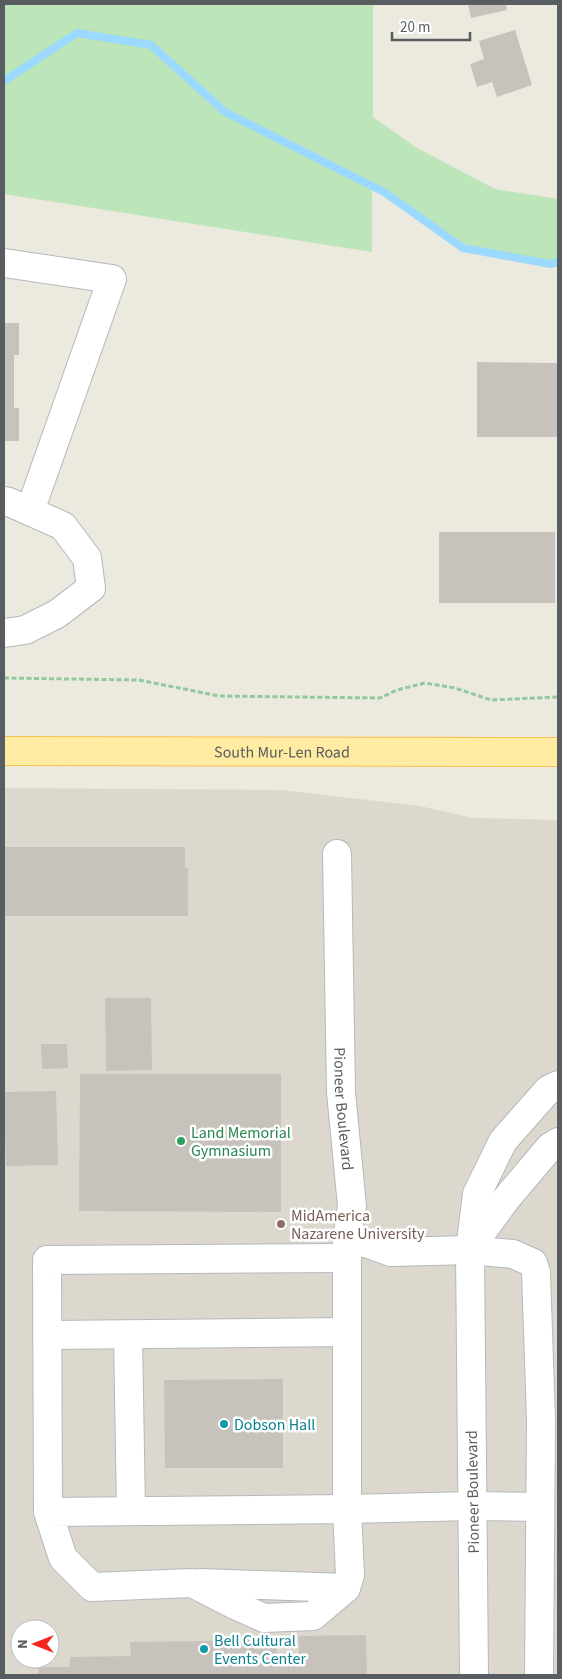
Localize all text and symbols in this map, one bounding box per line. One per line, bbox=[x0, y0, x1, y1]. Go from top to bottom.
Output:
scale bar bbox=[392, 10, 470, 42]
text: 20 m bbox=[400, 17, 430, 38]
street label: South Mur-Len Road bbox=[214, 741, 350, 764]
street label: Pioneer Boulevard bbox=[328, 1047, 359, 1172]
place label: Land Memorial Gymnasium bbox=[191, 1122, 291, 1162]
marker: Land Memorial Gymnasium bbox=[175, 1135, 187, 1147]
place label: MidAmerica Nazarene University bbox=[291, 1205, 425, 1245]
marker: MidAmerica Nazarene University bbox=[275, 1218, 287, 1230]
place label: Dobson Hall bbox=[234, 1414, 315, 1436]
marker: Dobson Hall bbox=[218, 1418, 230, 1430]
street label: Pioneer Boulevard bbox=[461, 1430, 485, 1554]
north arrow bbox=[10, 1619, 60, 1669]
place label: Bell Cultural Events Center bbox=[214, 1630, 306, 1670]
text: N bbox=[13, 1639, 33, 1649]
marker: Bell Cultural Events Center bbox=[198, 1643, 210, 1655]

